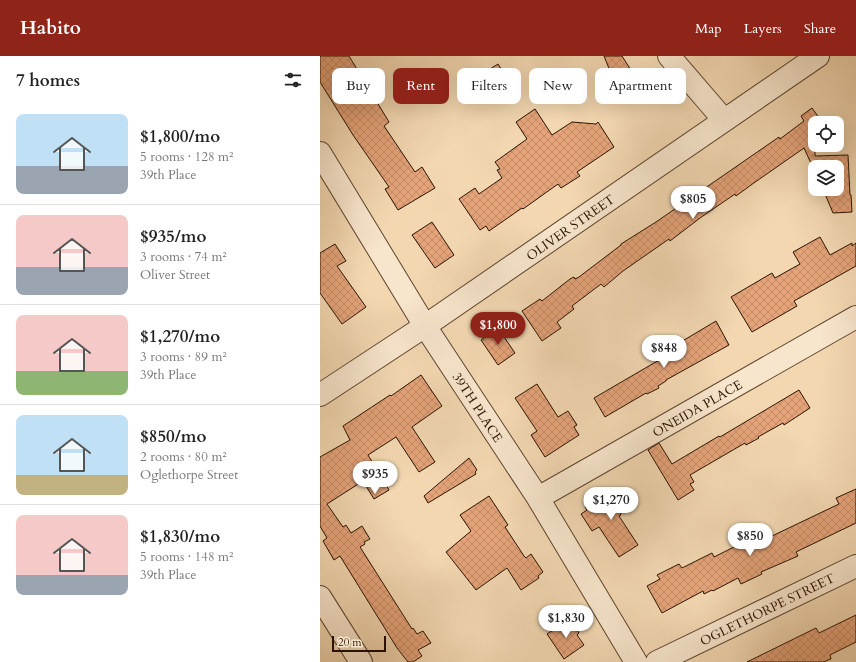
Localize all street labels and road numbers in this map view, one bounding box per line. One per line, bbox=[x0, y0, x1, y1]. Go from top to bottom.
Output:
street label: OLIVER STREET bbox=[523, 190, 619, 265]
street label: 39TH PLACE bbox=[448, 369, 506, 446]
street label: ONEIDA PLACE bbox=[649, 376, 746, 442]
street label: OGLETHORPE STREET bbox=[697, 569, 838, 650]

